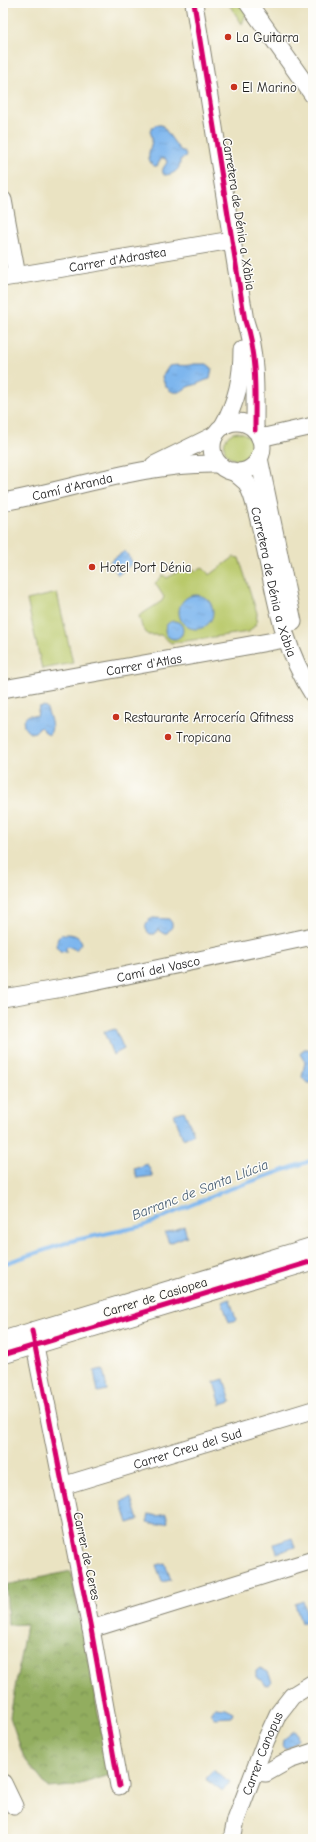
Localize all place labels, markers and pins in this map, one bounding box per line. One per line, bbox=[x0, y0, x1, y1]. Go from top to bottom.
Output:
place label: La Guitarra bbox=[236, 30, 299, 45]
marker: La Guitarra bbox=[223, 32, 233, 42]
place label: El Marino bbox=[242, 80, 297, 95]
marker: El Marino bbox=[229, 82, 239, 92]
place label: Hotel Port Dénia bbox=[100, 560, 192, 575]
marker: Hotel Port Dénia bbox=[87, 562, 97, 572]
place label: Restaurante Arrocería Qfitness bbox=[124, 710, 294, 725]
marker: Restaurante Arrocería Qfitness bbox=[111, 712, 121, 722]
place label: Tropicana bbox=[176, 730, 231, 745]
marker: Tropicana bbox=[163, 732, 173, 742]

